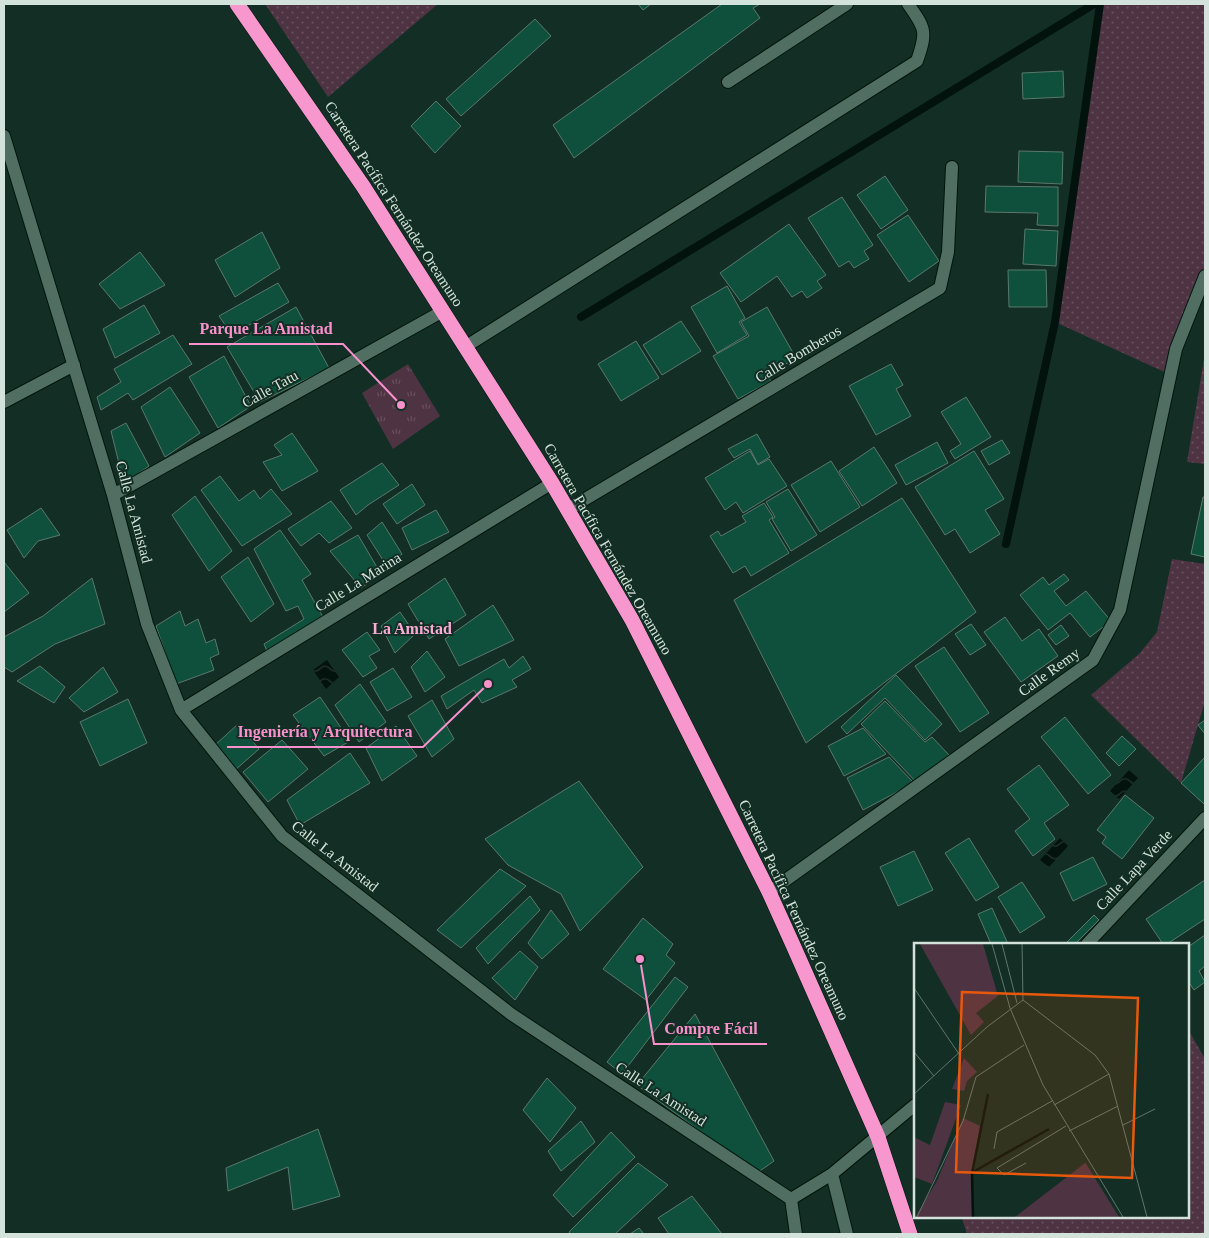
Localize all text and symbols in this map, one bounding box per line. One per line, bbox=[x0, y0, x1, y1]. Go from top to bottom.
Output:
street label: Carretera Pacífica Fernández Oreamuno bbox=[322, 99, 466, 309]
callout: Parque La Amistad bbox=[189, 313, 343, 344]
text: Parque La Amistad bbox=[199, 320, 333, 338]
street label: Calle Bomberos bbox=[752, 322, 844, 386]
street label: Calle Tatu bbox=[239, 367, 301, 411]
street label: Carretera Pacífica Fernández Oreamuno bbox=[541, 441, 675, 657]
street label: Calle La Amistad bbox=[113, 459, 155, 565]
street label: Calle La Marina bbox=[312, 549, 404, 615]
district label: La Amistad bbox=[372, 620, 452, 637]
street label: Calle Remy bbox=[1015, 644, 1083, 699]
callout: Ingeniería y Arquitectura bbox=[227, 716, 423, 747]
text: Ingeniería y Arquitectura bbox=[238, 723, 412, 741]
street label: Carretera Pacífica Fernández Oreamuno bbox=[736, 797, 852, 1023]
street label: Calle La Amistad bbox=[289, 817, 382, 895]
street label: Calle Lapa Verde bbox=[1093, 826, 1175, 913]
inset map bbox=[914, 943, 1189, 1218]
callout: Compre Fácil bbox=[654, 1013, 767, 1044]
text: Compre Fácil bbox=[664, 1020, 758, 1038]
street label: Calle La Amistad bbox=[613, 1059, 710, 1130]

